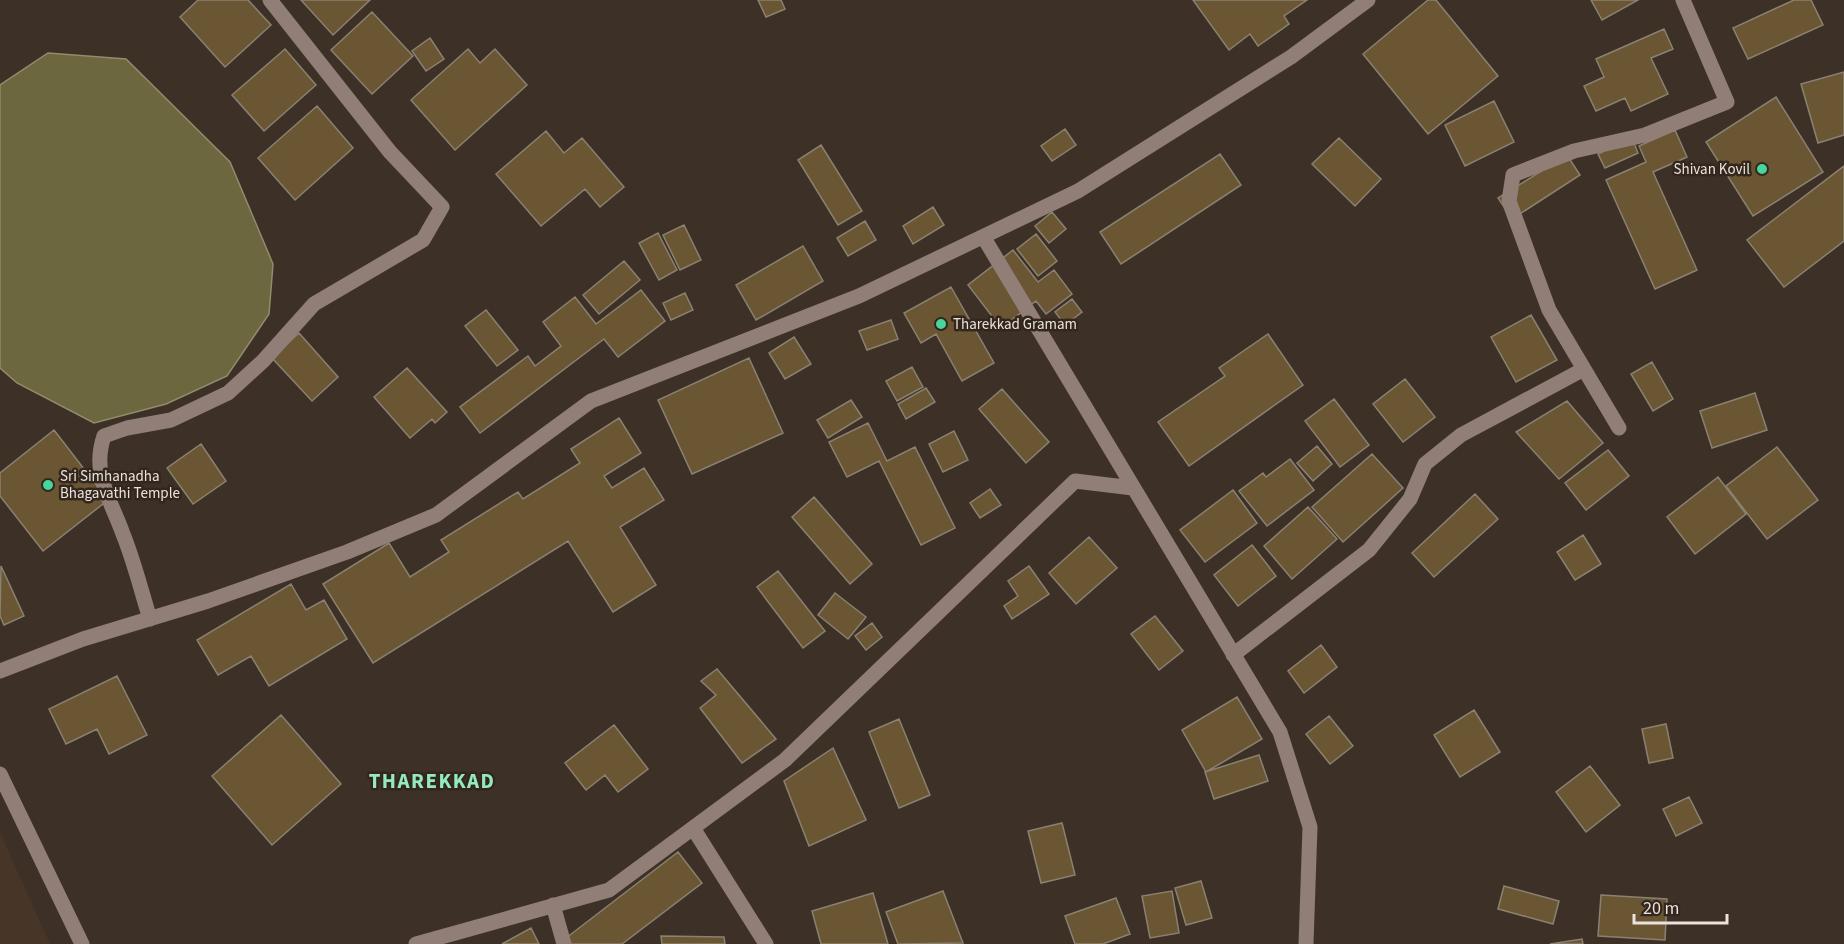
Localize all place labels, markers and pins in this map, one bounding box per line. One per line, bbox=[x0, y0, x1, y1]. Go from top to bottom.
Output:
place label: Shivan Kovil bbox=[1674, 159, 1750, 180]
marker: Shivan Kovil bbox=[1755, 162, 1769, 176]
place label: Tharekkad Gramam bbox=[953, 314, 1077, 335]
marker: Tharekkad Gramam bbox=[934, 317, 948, 331]
place label: Sri Simhanadha Bhagavathi Temple bbox=[60, 466, 180, 504]
marker: Sri Simhanadha Bhagavathi Temple bbox=[41, 478, 55, 492]

